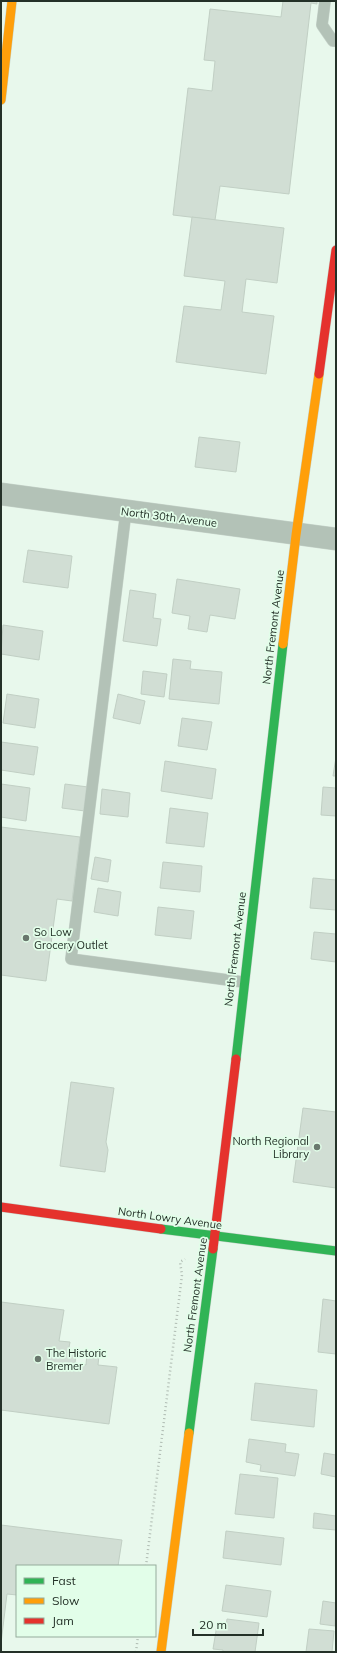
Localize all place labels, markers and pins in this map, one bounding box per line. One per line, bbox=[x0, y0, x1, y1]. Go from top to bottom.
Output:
place label: So Low Grocery Outlet bbox=[34, 925, 108, 952]
marker: So Low Grocery Outlet bbox=[21, 933, 31, 943]
place label: North Regional Library bbox=[232, 1134, 309, 1161]
marker: North Regional Library bbox=[312, 1142, 322, 1152]
place label: The Historic Bremer bbox=[46, 1346, 107, 1373]
marker: The Historic Bremer bbox=[33, 1354, 43, 1364]

